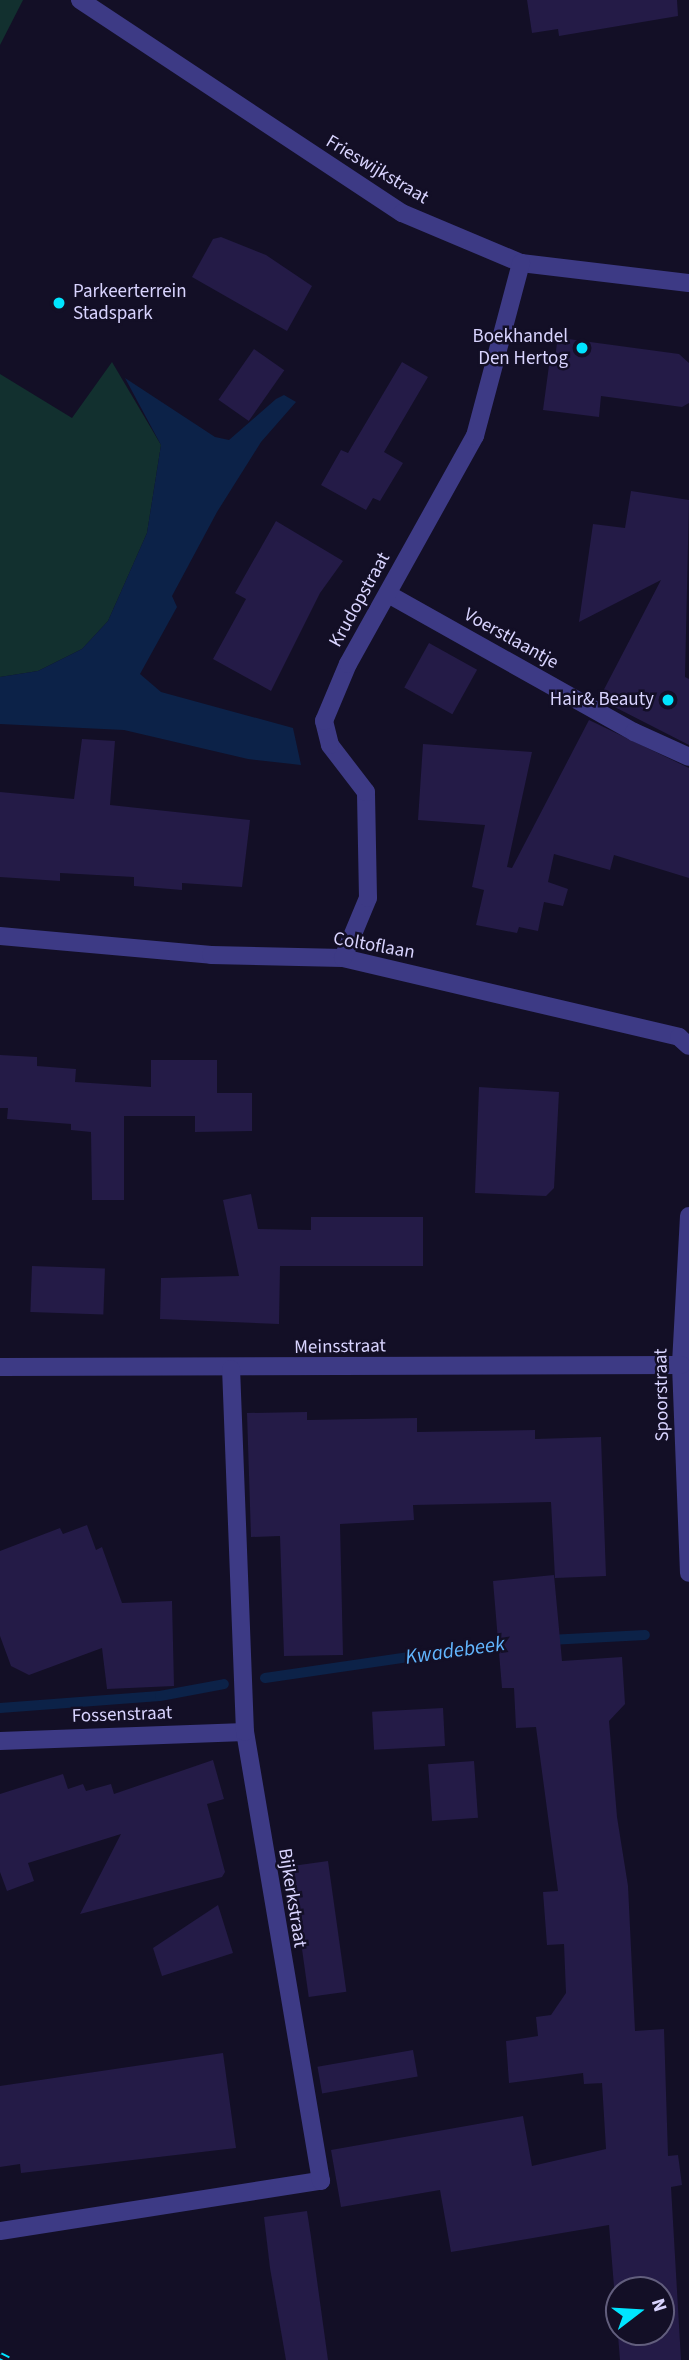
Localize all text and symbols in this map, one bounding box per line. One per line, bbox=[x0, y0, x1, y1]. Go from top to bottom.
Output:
street label: Frieswijkstraat bbox=[322, 130, 432, 210]
place label: Parkeerterrein Stadspark bbox=[73, 281, 187, 325]
marker: Parkeerterrein Stadspark bbox=[51, 295, 67, 311]
place label: Boekhandel Den Hertog bbox=[473, 326, 568, 370]
marker: Boekhandel Den Hertog bbox=[574, 340, 590, 356]
street label: Krudopstraat bbox=[325, 549, 395, 651]
street label: Voerstlaantje bbox=[460, 604, 562, 674]
place label: Hair& Beauty bbox=[550, 689, 654, 711]
marker: Hair& Beauty bbox=[660, 692, 676, 708]
street label: Coltoflaan bbox=[331, 928, 417, 964]
street label: Meinsstraat bbox=[294, 1335, 386, 1359]
street label: Spoorstraat bbox=[650, 1348, 674, 1442]
water label: Kwadebeek bbox=[404, 1631, 506, 1669]
street label: Fossenstraat bbox=[71, 1702, 173, 1728]
street label: Bijkerkstraat bbox=[273, 1847, 311, 1949]
north arrow bbox=[605, 2276, 675, 2346]
text: N bbox=[644, 2295, 673, 2315]

